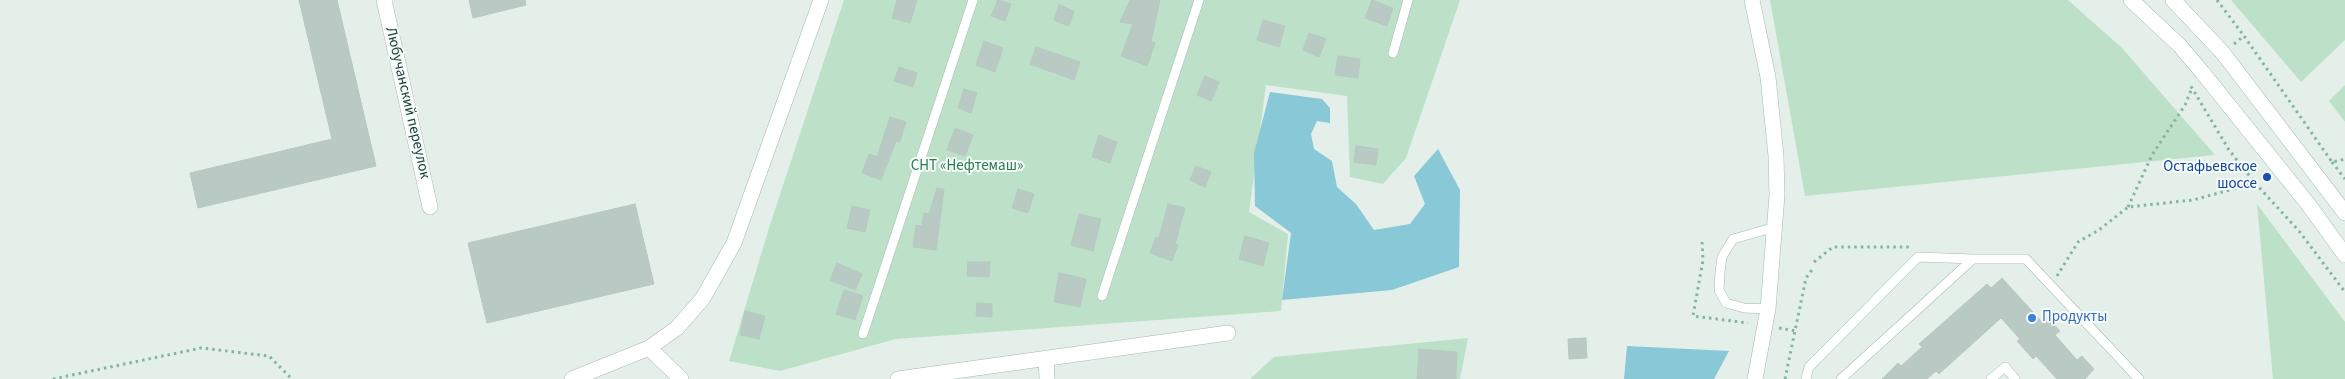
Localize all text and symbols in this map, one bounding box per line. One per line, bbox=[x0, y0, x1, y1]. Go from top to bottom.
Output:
street label: Любучанский переулок bbox=[381, 25, 433, 181]
park label: СНТ «Нефтемаш» bbox=[911, 158, 1023, 176]
place label: Остафьевское шоссе bbox=[2163, 159, 2257, 194]
marker: Остафьевское шоссе bbox=[2261, 171, 2273, 183]
place label: Продукты bbox=[2042, 309, 2107, 327]
marker: Продукты bbox=[2026, 312, 2038, 324]

